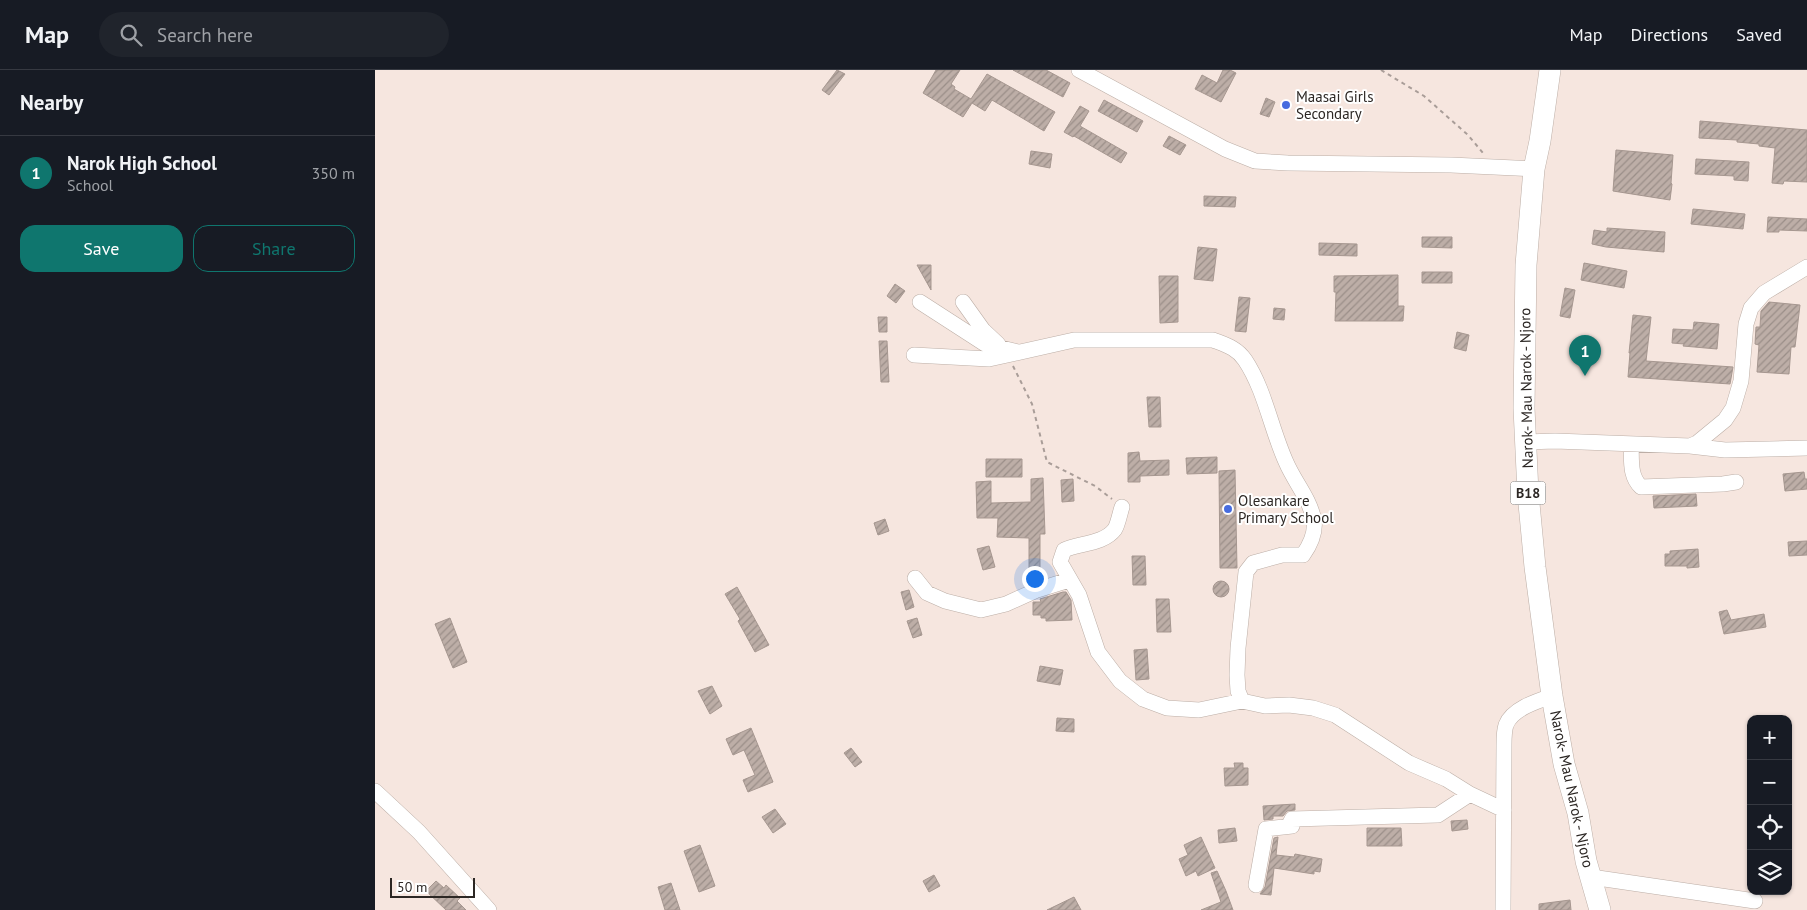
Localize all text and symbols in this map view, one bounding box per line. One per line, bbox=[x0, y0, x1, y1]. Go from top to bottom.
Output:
search box bbox=[99, 12, 449, 57]
text: Map bbox=[25, 19, 69, 50]
icon: search bbox=[117, 21, 145, 49]
text: Search here bbox=[157, 23, 253, 47]
text: Map bbox=[1570, 23, 1602, 46]
text: Directions bbox=[1630, 23, 1708, 46]
text: Saved bbox=[1736, 23, 1782, 46]
place label: Maasai Girls Secondary bbox=[1296, 87, 1374, 123]
text: Nearby bbox=[20, 89, 83, 116]
marker: Maasai Girls Secondary bbox=[1280, 99, 1292, 111]
text: Narok High School bbox=[67, 151, 217, 175]
text: 1 bbox=[31, 163, 41, 183]
text: 350 m bbox=[312, 163, 355, 183]
text: School bbox=[67, 175, 113, 195]
button: Save bbox=[20, 225, 183, 272]
button: Share bbox=[193, 225, 355, 272]
street label: Narok- Mau Narok - Njoro bbox=[1515, 308, 1537, 468]
pin: 1 bbox=[1569, 335, 1601, 376]
road number: B18 bbox=[1511, 482, 1545, 504]
place label: Olesankare Primary School bbox=[1238, 491, 1334, 527]
marker: Olesankare Primary School bbox=[1222, 503, 1234, 515]
your location bbox=[1022, 566, 1048, 592]
street label: Narok- Mau Narok - Njoro bbox=[1546, 709, 1598, 869]
map controls bbox=[1747, 715, 1792, 895]
button: + bbox=[1747, 715, 1792, 760]
button: − bbox=[1747, 760, 1792, 805]
button: locate bbox=[1747, 805, 1792, 850]
button: layers bbox=[1747, 850, 1792, 895]
scale bar bbox=[390, 875, 475, 898]
text: 50 m bbox=[397, 878, 427, 896]

